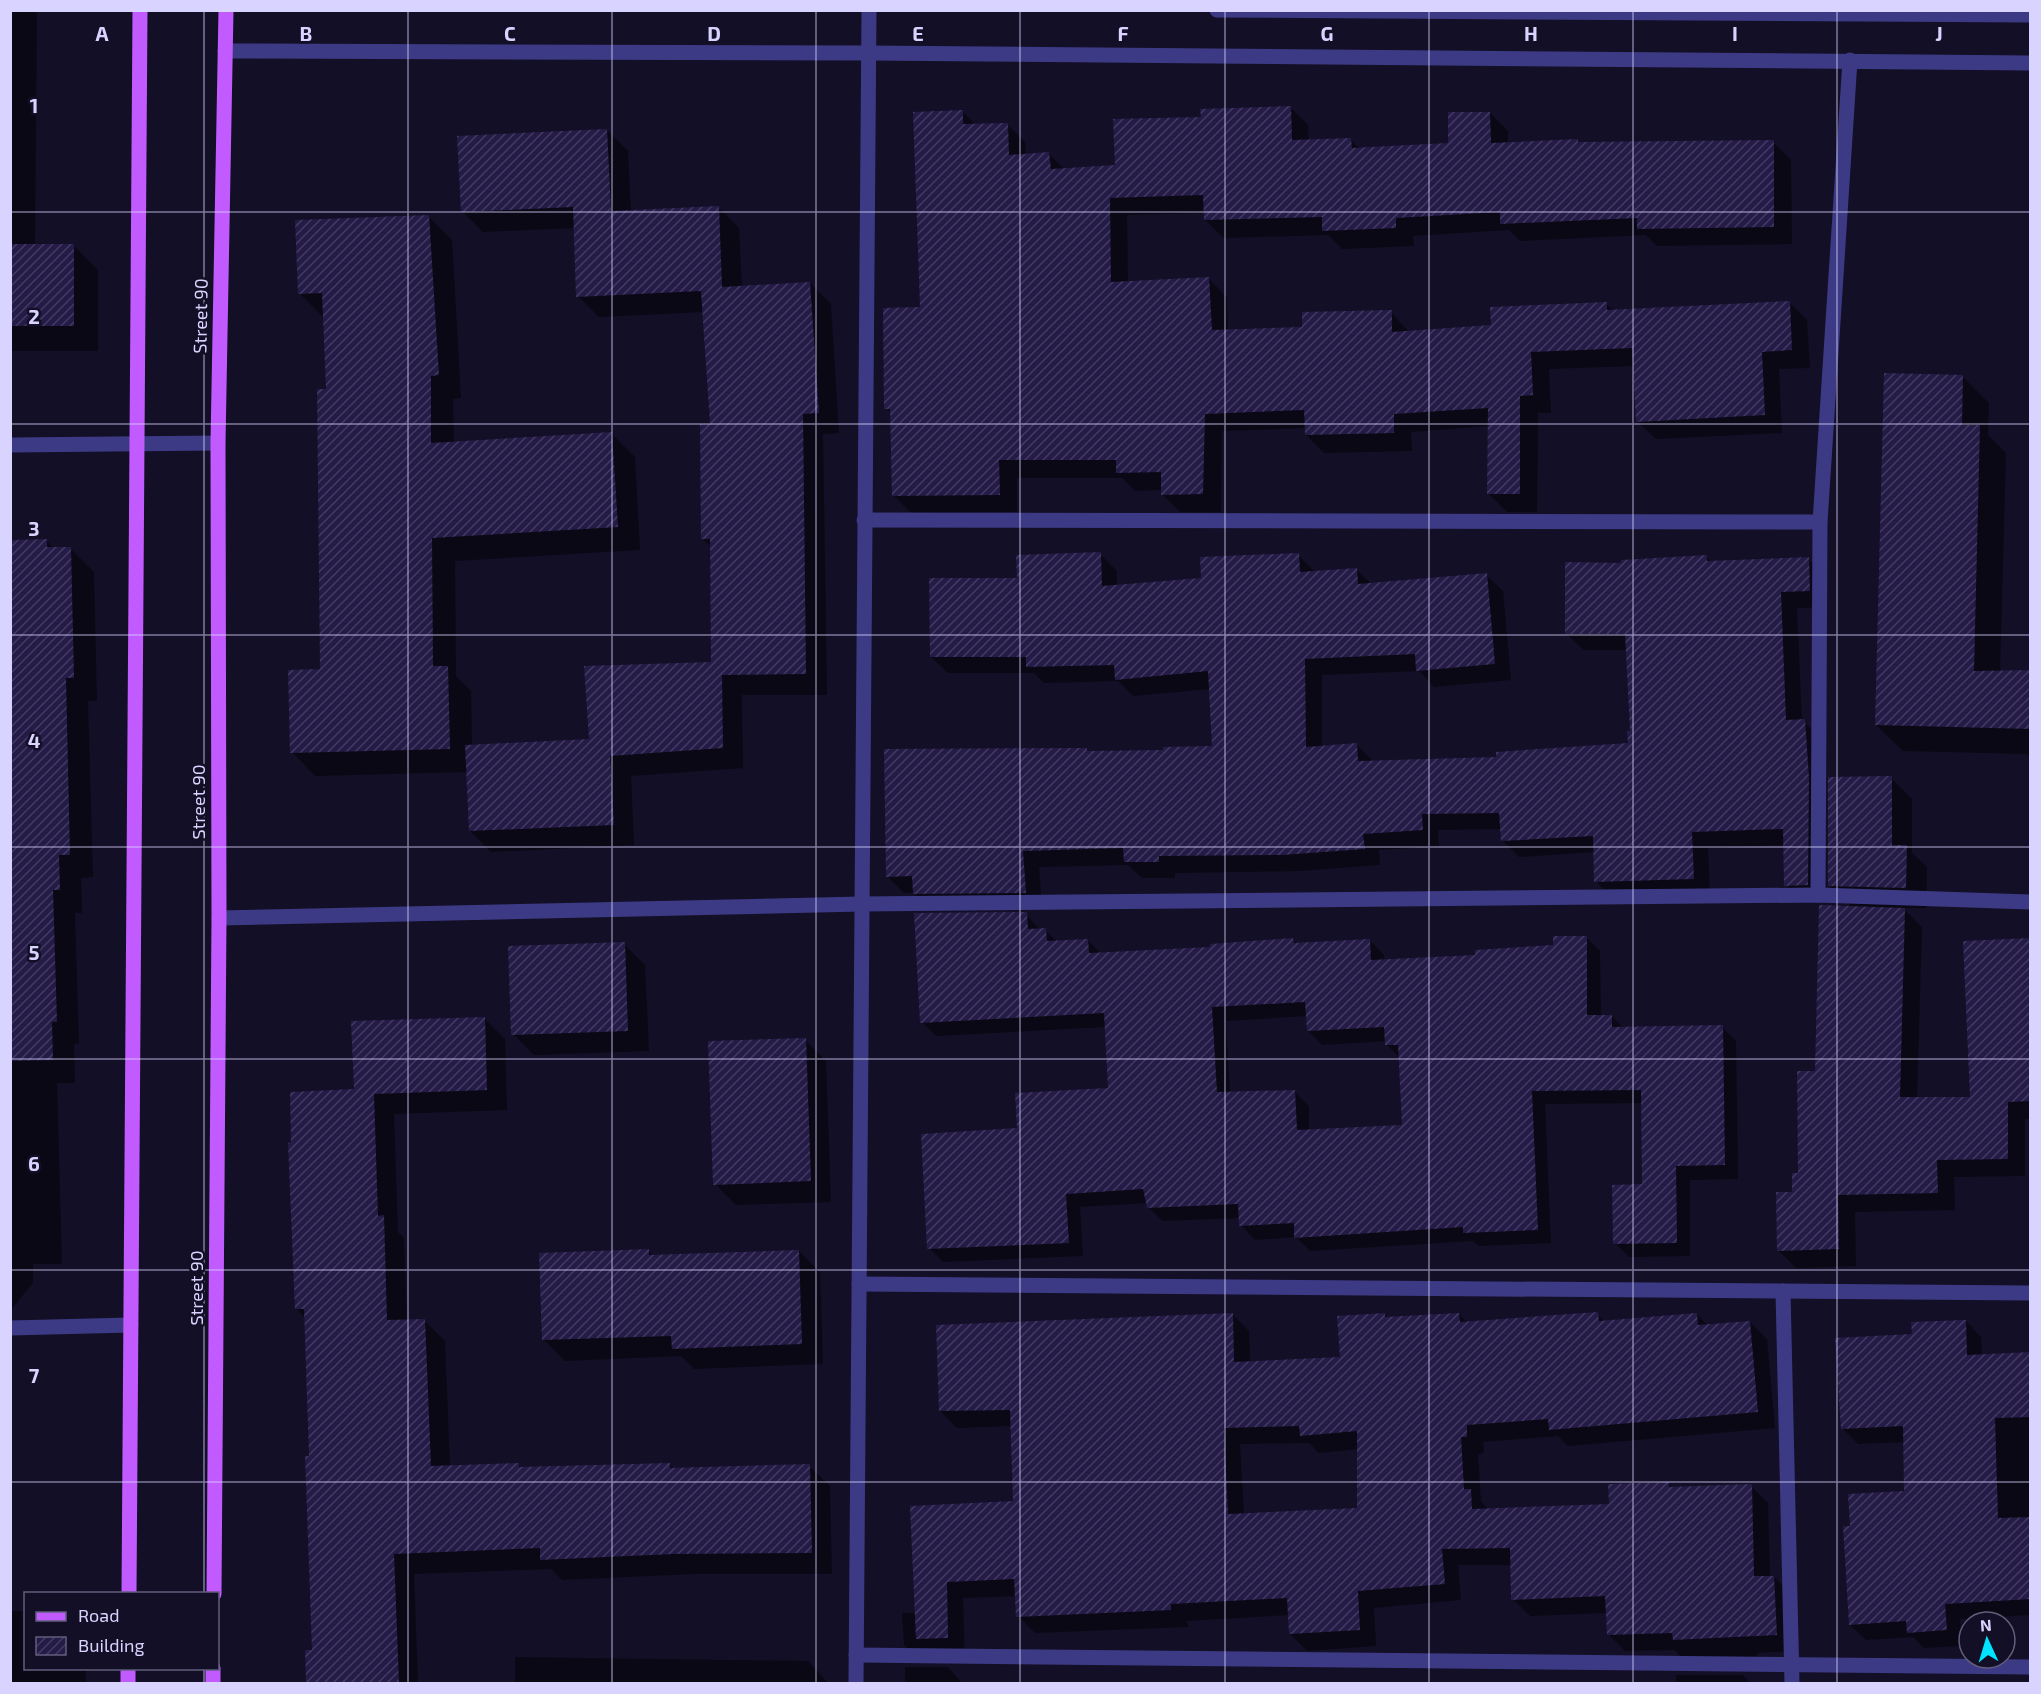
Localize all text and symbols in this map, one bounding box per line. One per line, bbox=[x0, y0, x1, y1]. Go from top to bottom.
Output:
text: A bbox=[95, 21, 109, 45]
text: B bbox=[300, 21, 312, 45]
text: C bbox=[504, 21, 516, 45]
text: D bbox=[707, 21, 721, 45]
text: E bbox=[912, 21, 924, 45]
text: F bbox=[1117, 21, 1129, 45]
text: G bbox=[1321, 21, 1333, 45]
text: H bbox=[1524, 21, 1538, 45]
text: I bbox=[1732, 21, 1738, 45]
text: J bbox=[1935, 21, 1943, 45]
text: 1 bbox=[30, 93, 38, 117]
street label: Street 90 bbox=[188, 278, 212, 354]
text: 2 bbox=[28, 304, 40, 328]
text: 3 bbox=[28, 516, 40, 540]
text: 4 bbox=[28, 728, 41, 752]
street label: Street 90 bbox=[187, 764, 209, 840]
text: 5 bbox=[28, 940, 40, 964]
text: 6 bbox=[28, 1151, 40, 1175]
street label: Street 90 bbox=[185, 1250, 207, 1326]
text: 7 bbox=[29, 1363, 40, 1387]
legend bbox=[24, 1592, 219, 1670]
text: Road bbox=[78, 1604, 119, 1626]
north arrow bbox=[1957, 1610, 2017, 1670]
text: N bbox=[1979, 1615, 1992, 1634]
text: Building bbox=[78, 1634, 145, 1656]

